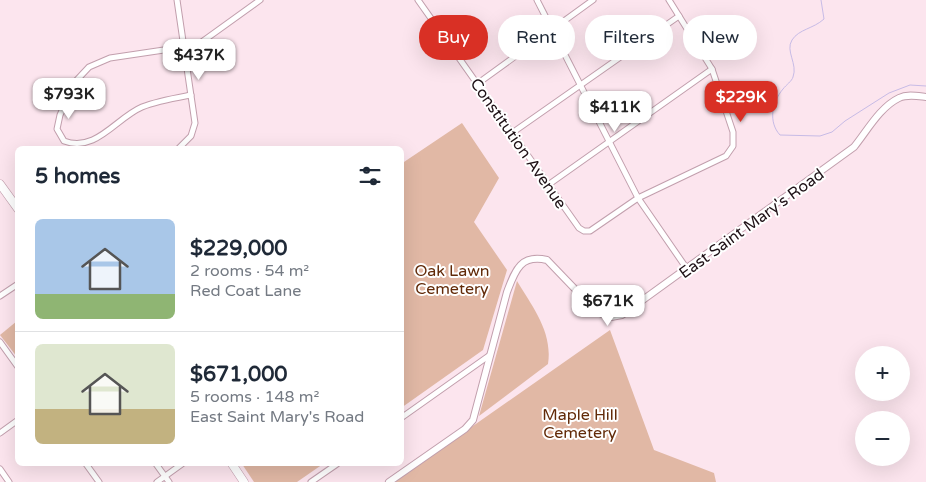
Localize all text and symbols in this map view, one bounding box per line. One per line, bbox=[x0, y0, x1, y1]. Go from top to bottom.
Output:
chip: Buy bbox=[419, 15, 488, 60]
chip: Rent bbox=[498, 15, 575, 60]
chip: Filters bbox=[585, 15, 673, 60]
chip: New bbox=[683, 15, 757, 60]
pin: $437K bbox=[164, 38, 234, 81]
text: $437K bbox=[174, 45, 224, 65]
street label: Constitution Avenue bbox=[466, 74, 571, 213]
pin: $793K bbox=[34, 78, 104, 120]
pin: $229K bbox=[706, 80, 776, 123]
text: $793K bbox=[44, 84, 94, 104]
text: $229K bbox=[716, 87, 766, 107]
pin: $411K bbox=[580, 90, 650, 133]
text: $411K bbox=[590, 97, 640, 117]
icon: filters bbox=[356, 162, 384, 190]
text: 5 homes bbox=[35, 164, 120, 189]
street label: East Saint Mary's Road bbox=[675, 164, 828, 283]
text: $229,000 bbox=[190, 236, 288, 261]
icon: home bbox=[75, 239, 135, 299]
text: 2 rooms · 54 m² bbox=[190, 261, 309, 281]
park label: Oak Lawn Cemetery bbox=[414, 261, 490, 299]
text: Red Coat Lane bbox=[190, 281, 301, 301]
pin: $671K bbox=[573, 284, 643, 327]
text: $671K bbox=[583, 291, 633, 311]
map controls bbox=[855, 346, 910, 466]
button: + bbox=[855, 346, 910, 401]
text: $671,000 bbox=[190, 362, 288, 387]
icon: home bbox=[75, 364, 135, 424]
text: 5 rooms · 148 m² bbox=[190, 387, 319, 407]
park label: Maple Hill Cemetery bbox=[542, 405, 618, 443]
text: East Saint Mary's Road bbox=[190, 407, 364, 427]
button: − bbox=[855, 411, 910, 466]

